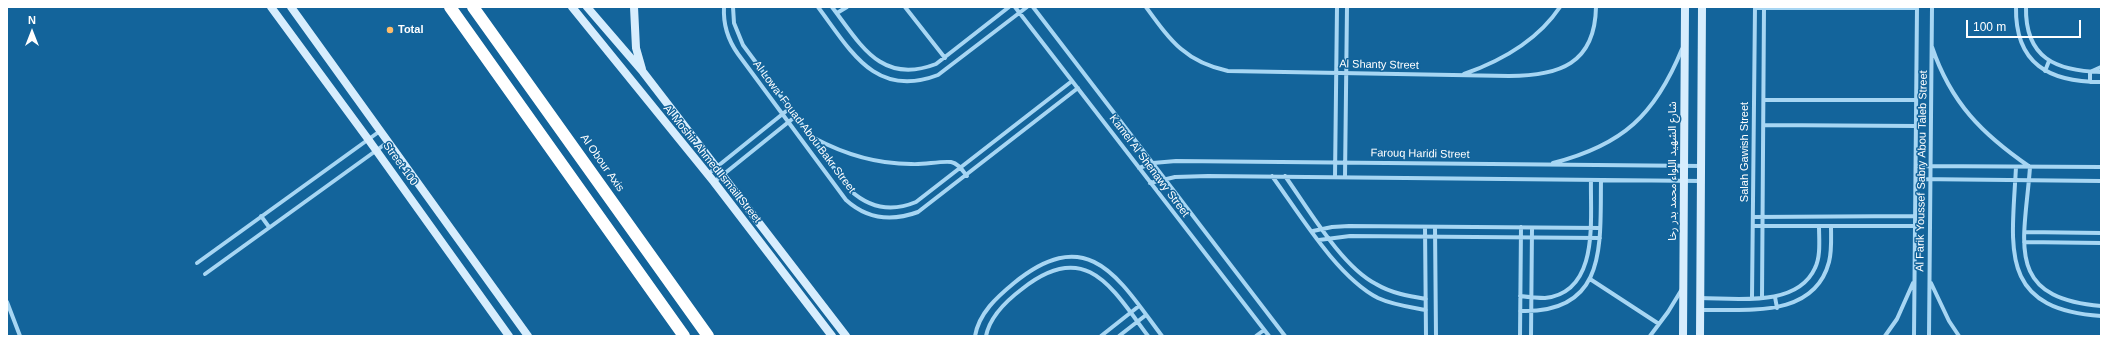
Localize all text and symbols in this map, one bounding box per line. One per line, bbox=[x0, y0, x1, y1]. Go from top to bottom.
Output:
north arrow bbox=[12, 12, 52, 52]
scale bar bbox=[1968, 12, 2083, 38]
text: N bbox=[28, 14, 36, 26]
text: 100 m bbox=[1973, 20, 2006, 34]
place label: Total bbox=[398, 23, 423, 37]
marker: Total bbox=[385, 25, 395, 35]
street label: Al Lowa' Fouad Abou Bakr Street bbox=[750, 58, 858, 196]
street label: Al Shanty Street bbox=[1339, 58, 1419, 72]
street label: Al Farik Youssef Sabry Abou Taleb Street bbox=[1914, 70, 1930, 272]
street label: شارع الشهيد اللواء محمد بدر رخا bbox=[1666, 101, 1680, 241]
street label: Al Moshir Ahmed Ismail Street bbox=[660, 102, 764, 226]
street label: Salah Gawish Street bbox=[1738, 102, 1752, 202]
street label: Kamel Al Shenawy Street bbox=[1106, 112, 1192, 220]
street label: Al Obour Axis bbox=[577, 132, 627, 194]
street label: Street 100 bbox=[380, 140, 420, 188]
street label: Farouq Haridi Street bbox=[1370, 147, 1470, 161]

